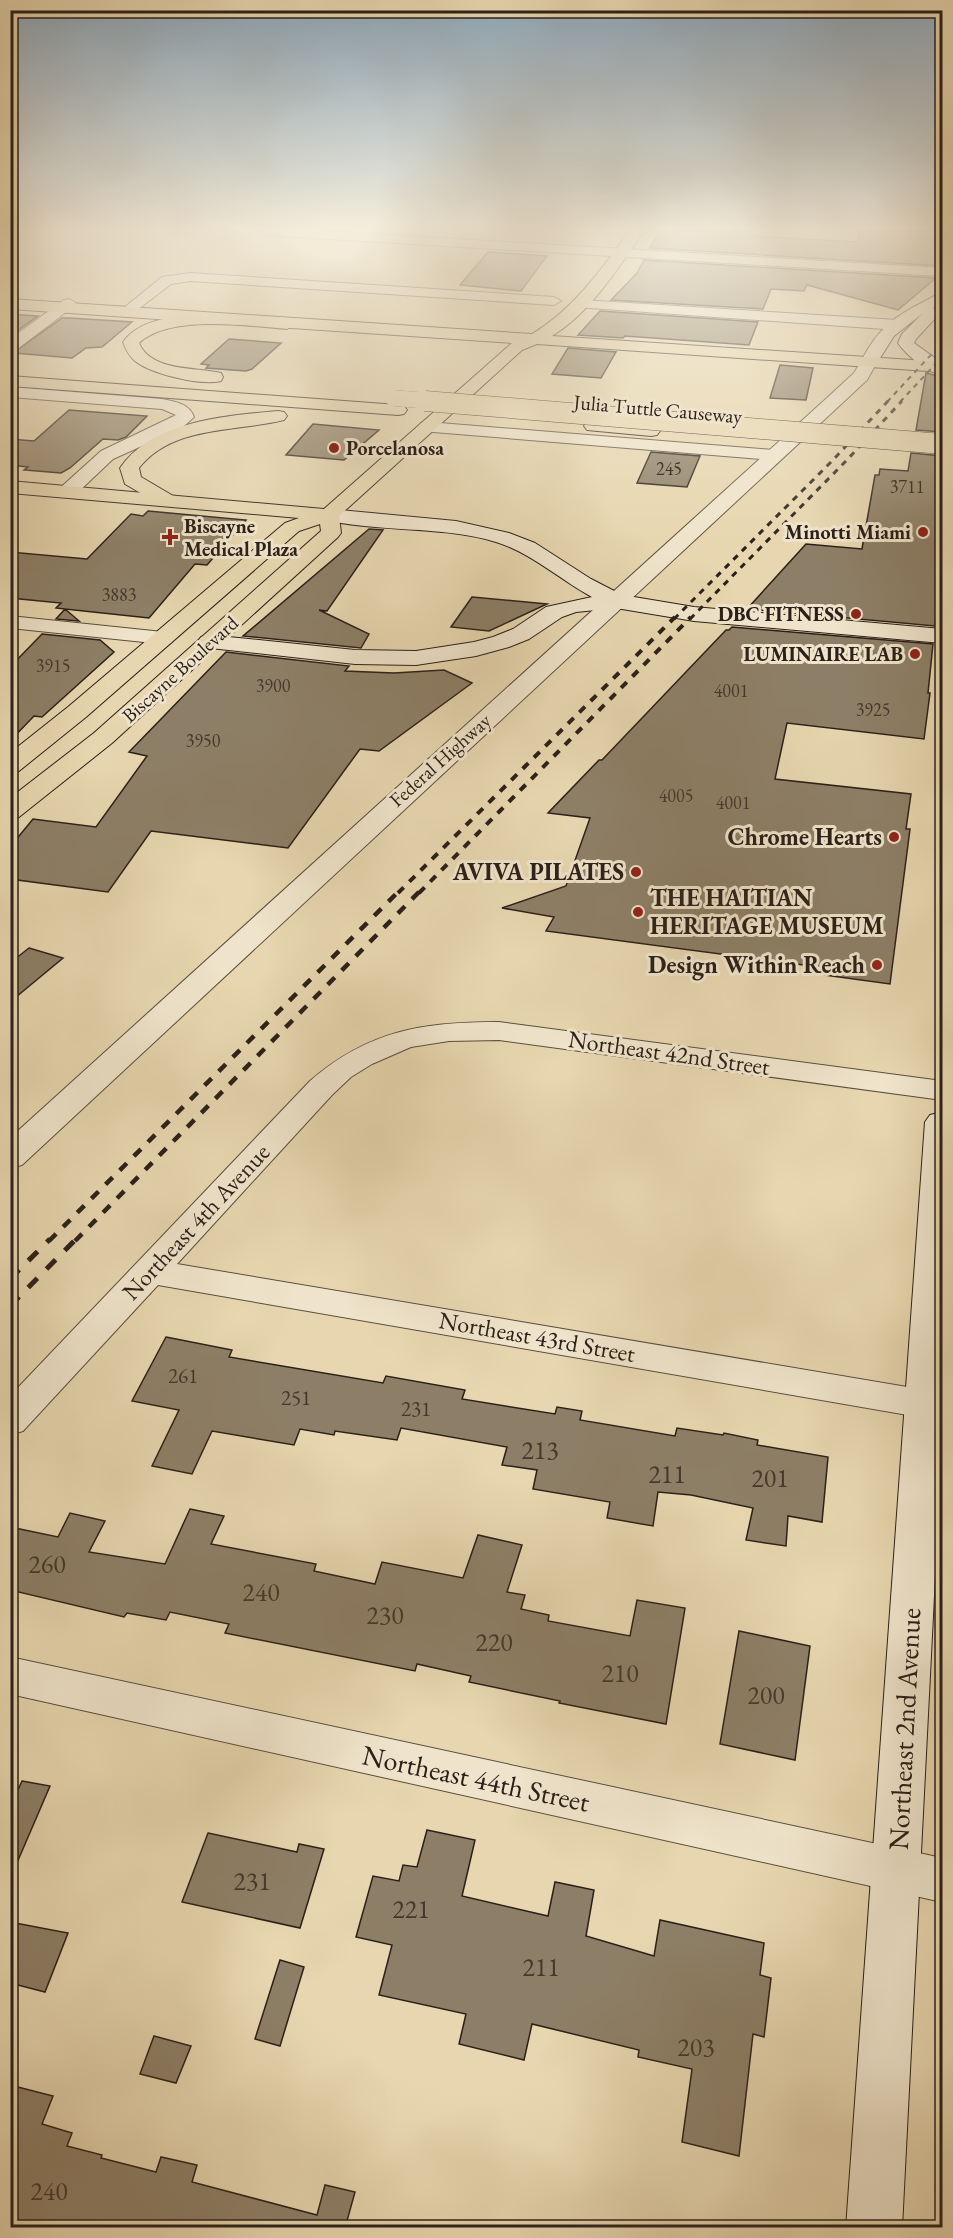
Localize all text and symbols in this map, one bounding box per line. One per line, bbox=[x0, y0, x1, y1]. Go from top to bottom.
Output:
street label: Julia Tuttle Causeway bbox=[571, 389, 744, 429]
place label: Porcelanosa bbox=[346, 435, 444, 461]
marker: Porcelanosa bbox=[327, 441, 341, 455]
house number: 245 bbox=[656, 457, 682, 480]
house number: 3711 bbox=[890, 475, 924, 498]
place label: Biscayne Medical Plaza bbox=[184, 513, 298, 562]
place label: Minotti Miami bbox=[785, 519, 911, 545]
marker: Minotti Miami bbox=[916, 525, 930, 539]
marker: Biscayne Medical Plaza bbox=[161, 528, 179, 546]
house number: 3883 bbox=[102, 583, 136, 606]
place label: DBC FITNESS bbox=[718, 601, 844, 627]
marker: DBC FITNESS bbox=[849, 607, 863, 621]
street label: Biscayne Boulevard bbox=[116, 609, 244, 728]
place label: LUMINAIRE LAB bbox=[744, 641, 903, 667]
marker: LUMINAIRE LAB bbox=[908, 647, 922, 661]
house number: 3915 bbox=[36, 654, 70, 677]
house number: 3900 bbox=[256, 674, 291, 697]
house number: 4001 bbox=[714, 679, 748, 702]
house number: 3925 bbox=[856, 698, 890, 721]
street label: Federal Highway bbox=[384, 707, 496, 813]
house number: 3950 bbox=[186, 729, 221, 752]
house number: 4005 bbox=[659, 784, 693, 807]
house number: 4001 bbox=[716, 791, 750, 814]
place label: Chrome Hearts bbox=[727, 821, 882, 852]
marker: Chrome Hearts bbox=[887, 830, 901, 844]
place label: AVIVA PILATES bbox=[452, 856, 624, 887]
marker: AVIVA PILATES bbox=[629, 865, 643, 879]
place label: THE HAITIAN HERITAGE MUSEUM bbox=[650, 882, 884, 941]
marker: THE HAITIAN HERITAGE MUSEUM bbox=[631, 905, 645, 919]
place label: Design Within Reach bbox=[648, 949, 866, 981]
marker: Design Within Reach bbox=[870, 958, 884, 972]
street label: Northeast 42nd Street bbox=[566, 1023, 772, 1082]
street label: Northeast 4th Avenue bbox=[115, 1137, 276, 1306]
street label: Northeast 43rd Street bbox=[437, 1304, 638, 1369]
house number: 261 bbox=[168, 1362, 198, 1389]
house number: 251 bbox=[281, 1384, 311, 1411]
house number: 231 bbox=[401, 1395, 431, 1422]
house number: 213 bbox=[521, 1433, 559, 1467]
house number: 211 bbox=[648, 1457, 686, 1491]
house number: 201 bbox=[751, 1461, 789, 1495]
house number: 260 bbox=[28, 1547, 66, 1581]
house number: 240 bbox=[242, 1575, 280, 1609]
house number: 230 bbox=[366, 1598, 404, 1632]
street label: Northeast 2nd Avenue bbox=[880, 1607, 928, 1851]
house number: 220 bbox=[475, 1625, 513, 1659]
house number: 210 bbox=[601, 1656, 639, 1690]
house number: 200 bbox=[747, 1678, 785, 1712]
street label: Northeast 44th Street bbox=[359, 1736, 593, 1820]
house number: 231 bbox=[233, 1864, 271, 1898]
house number: 221 bbox=[392, 1892, 430, 1926]
house number: 211 bbox=[522, 1950, 560, 1984]
house number: 203 bbox=[677, 2030, 715, 2064]
house number: 240 bbox=[30, 2174, 68, 2208]

